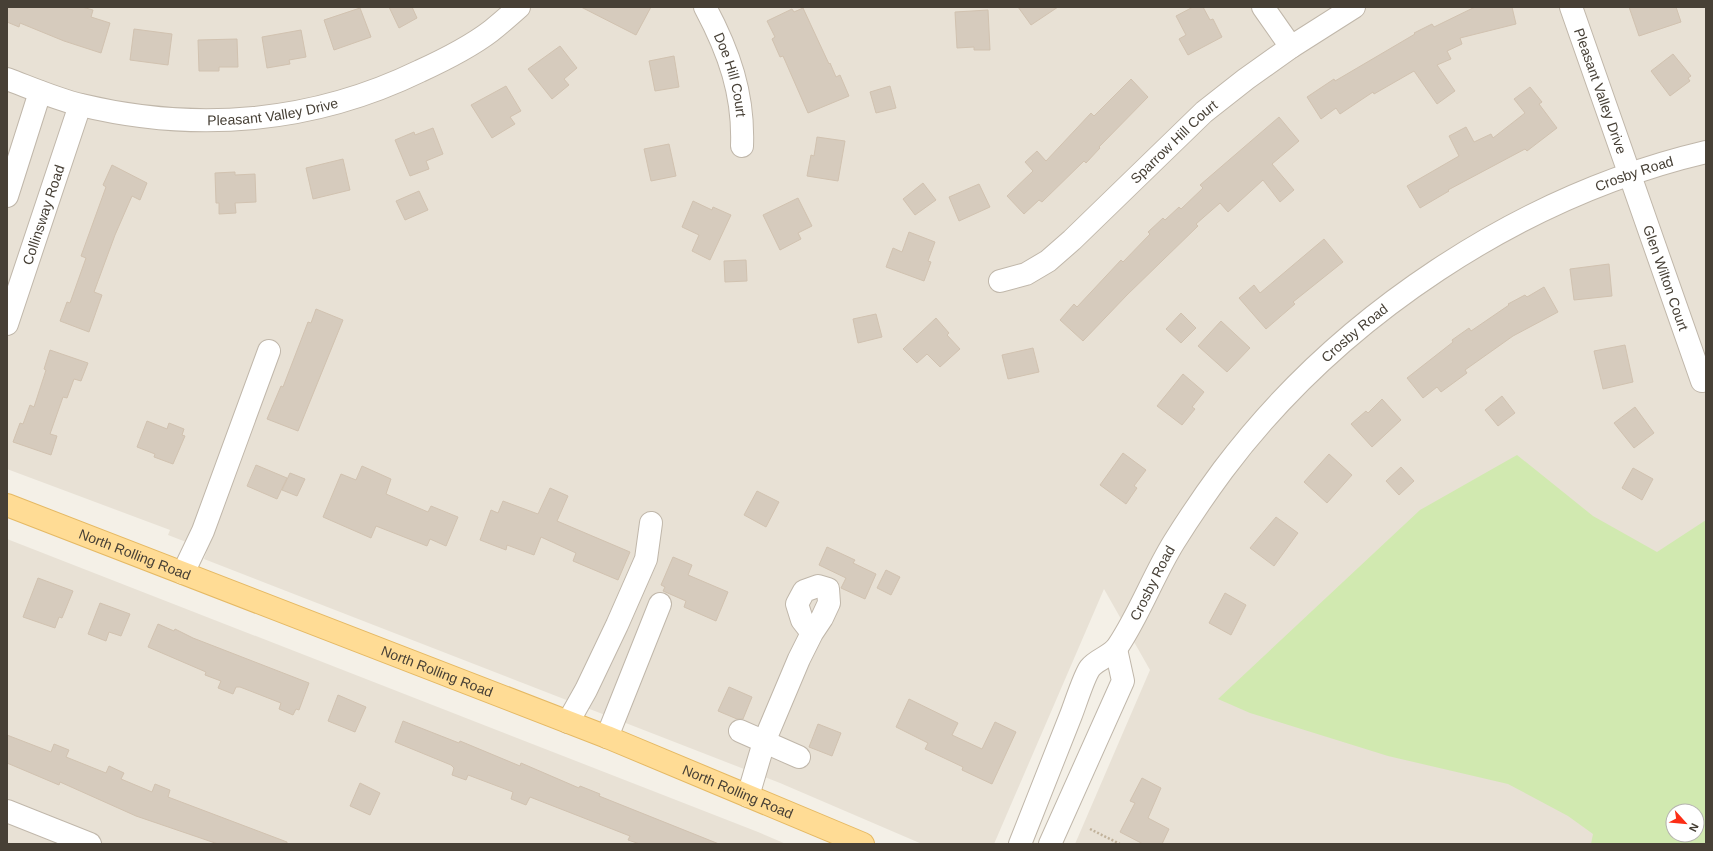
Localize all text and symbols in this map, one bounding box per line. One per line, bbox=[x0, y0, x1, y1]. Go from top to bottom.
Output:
street label: Pleasant Valley Drive bbox=[1571, 26, 1630, 156]
street label: Doe Hill Court bbox=[711, 30, 749, 118]
street label: Pleasant Valley Drive bbox=[207, 95, 340, 128]
street label: Sparrow Hill Court bbox=[1127, 97, 1221, 187]
street label: Crosby Road bbox=[1593, 153, 1675, 194]
street label: Collinsway Road bbox=[19, 163, 67, 267]
street label: Glen Wilton Court bbox=[1640, 223, 1692, 333]
street label: Crosby Road bbox=[1318, 301, 1391, 365]
street label: North Rolling Road bbox=[77, 526, 193, 583]
street label: Crosby Road bbox=[1127, 543, 1178, 623]
street label: North Rolling Road bbox=[379, 642, 495, 700]
street label: North Rolling Road bbox=[680, 761, 795, 822]
north arrow bbox=[1665, 803, 1705, 843]
text: N bbox=[1687, 821, 1701, 834]

